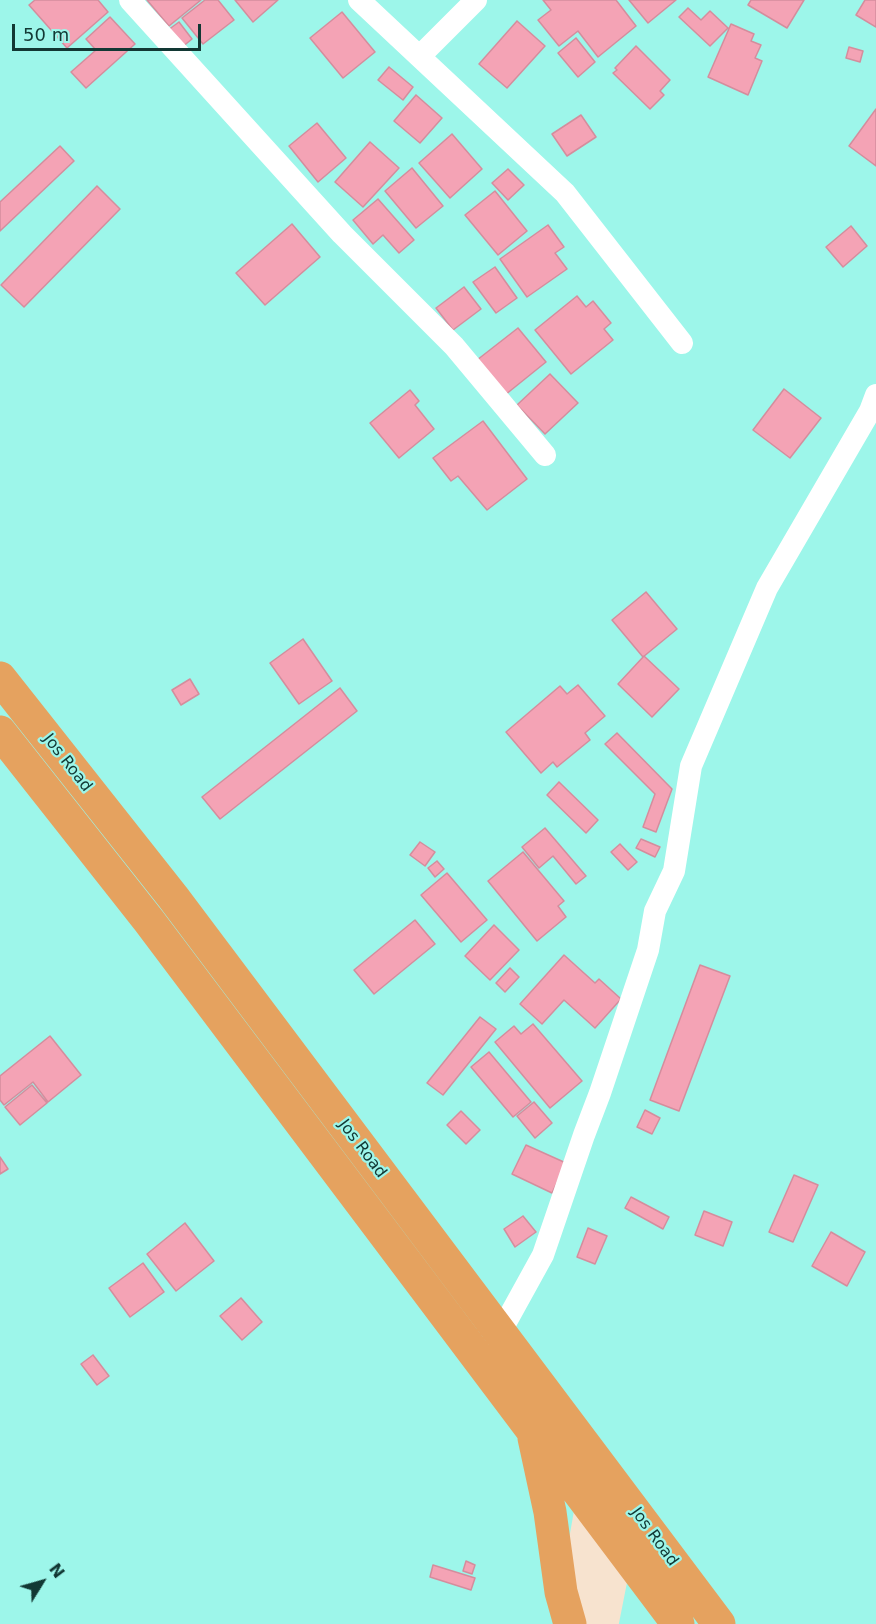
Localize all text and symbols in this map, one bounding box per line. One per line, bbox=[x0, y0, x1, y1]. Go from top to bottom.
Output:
scale bar bbox=[15, 12, 204, 50]
text: 50 m bbox=[23, 24, 69, 45]
street label: Jos Road bbox=[38, 730, 96, 796]
street label: Jos Road bbox=[334, 1116, 390, 1182]
street label: Jos Road bbox=[626, 1504, 682, 1570]
north arrow bbox=[12, 1552, 72, 1612]
text: N bbox=[45, 1560, 68, 1582]

